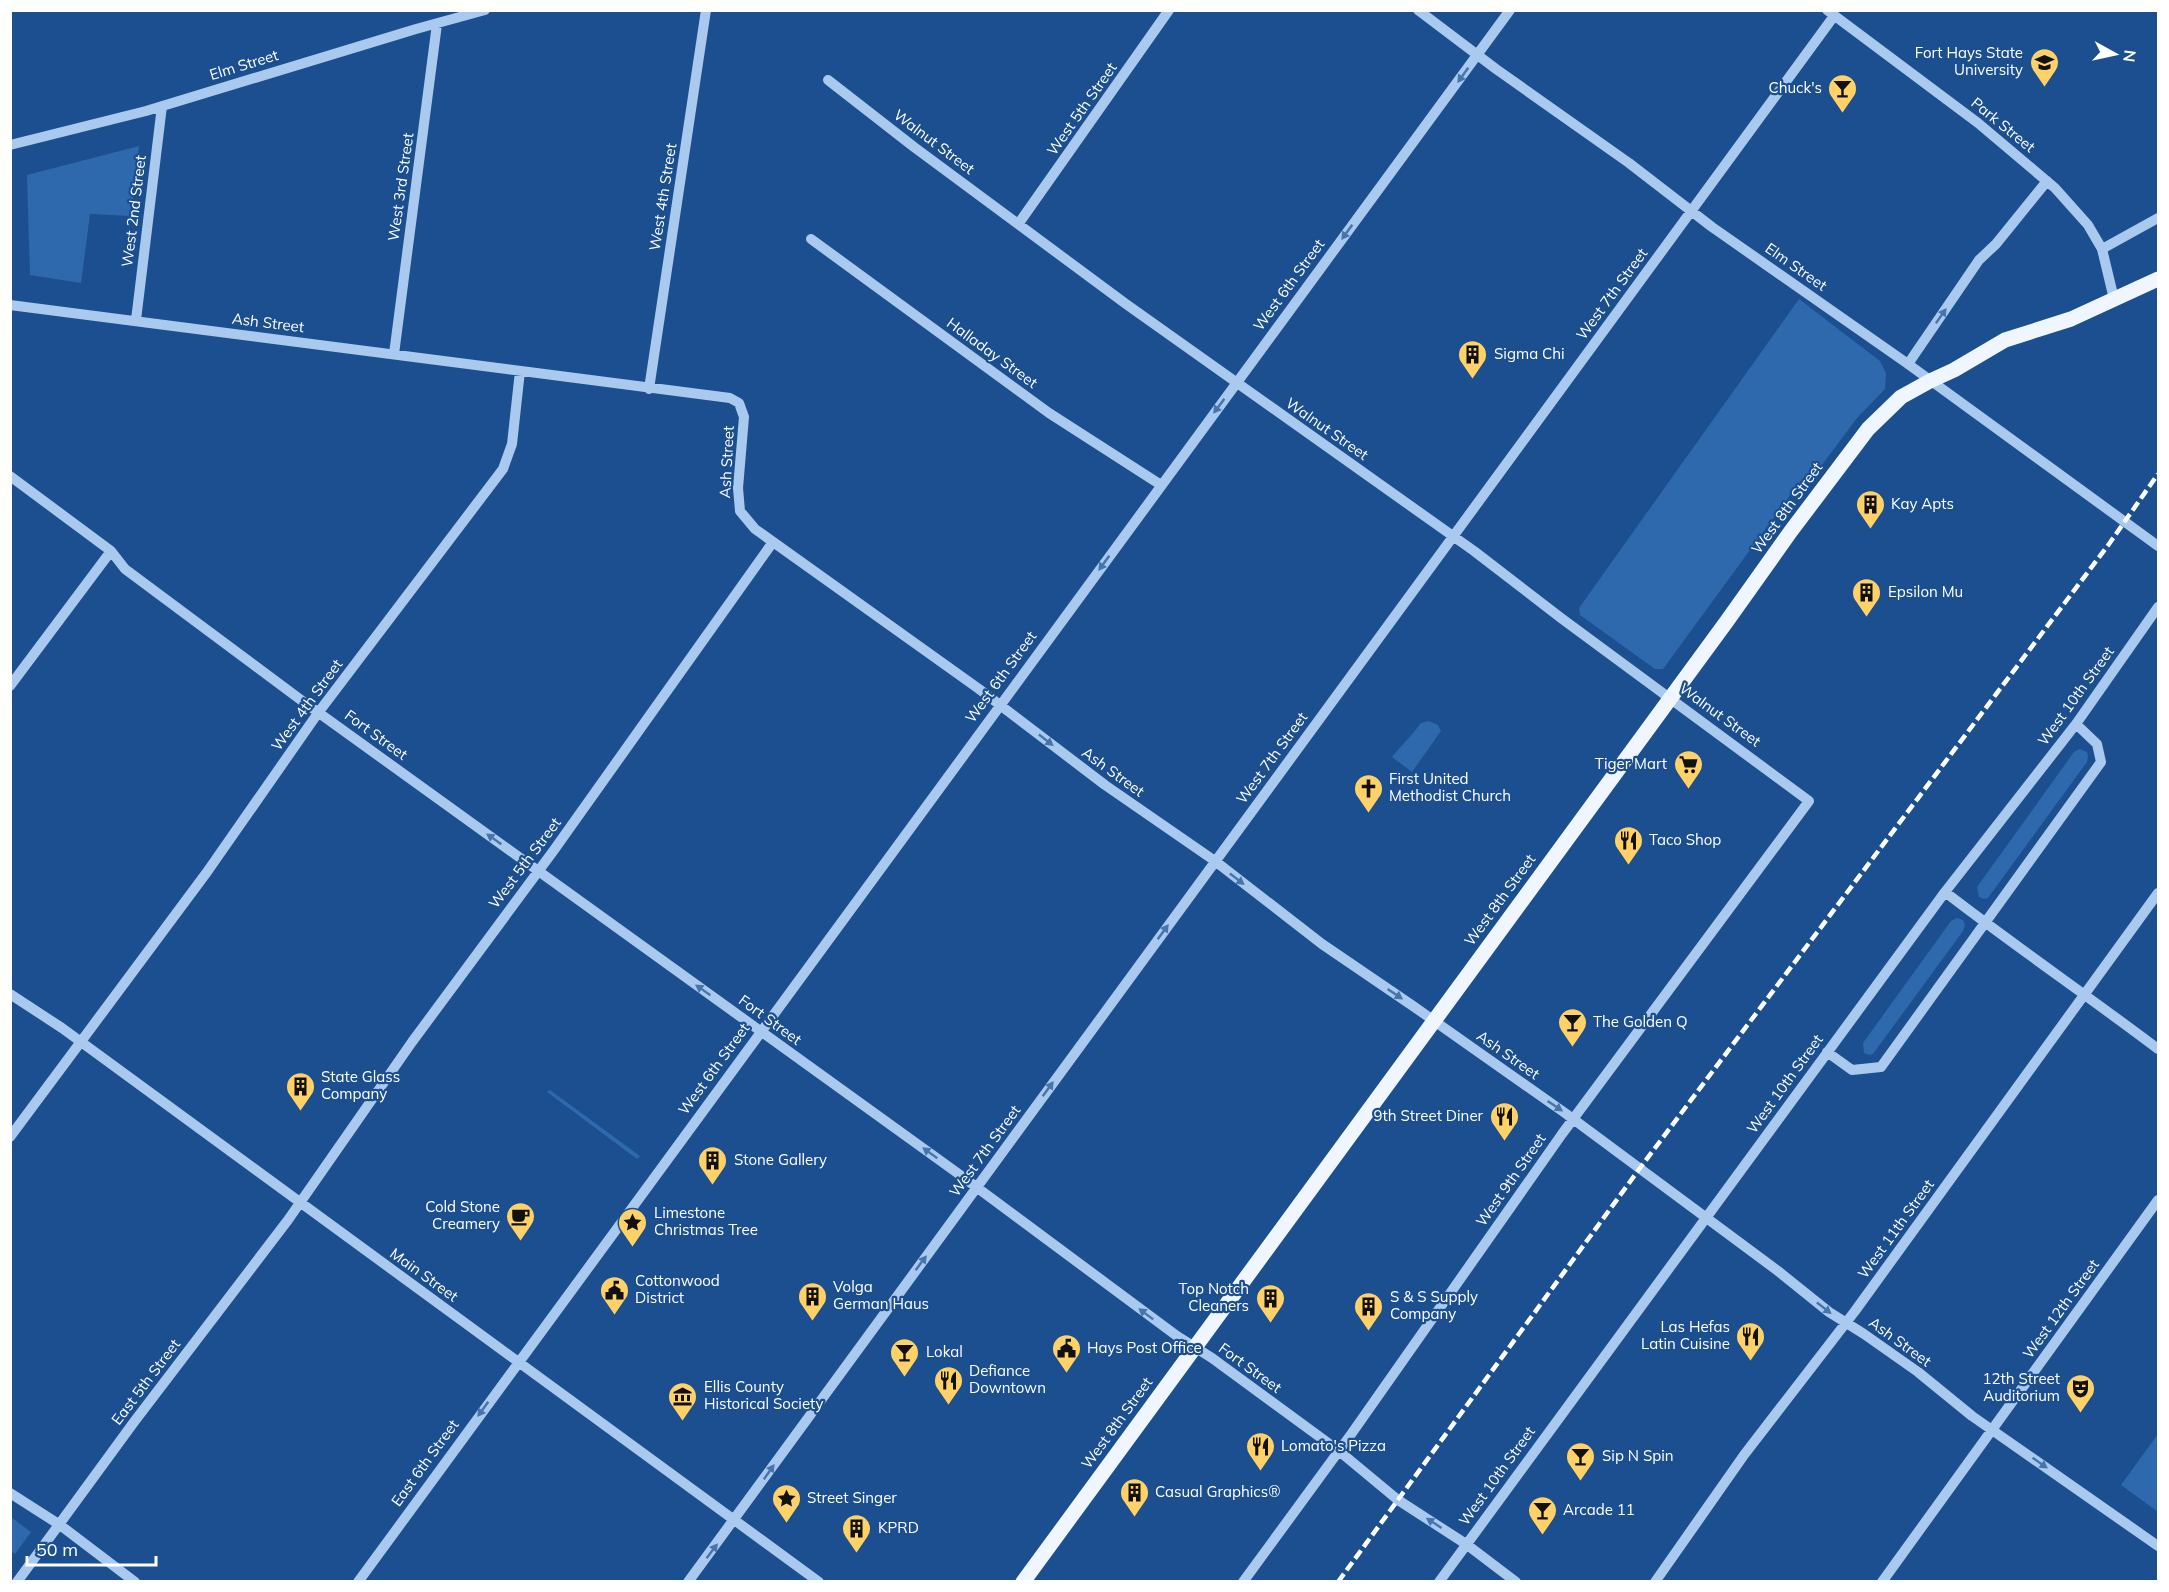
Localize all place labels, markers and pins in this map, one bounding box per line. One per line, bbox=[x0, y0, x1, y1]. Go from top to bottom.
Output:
place label: Fort Hays State University bbox=[1915, 43, 2023, 79]
school or university icon: Fort Hays State University bbox=[2028, 46, 2060, 88]
bar icon: Chuck's bbox=[1827, 72, 1859, 114]
place label: Chuck's bbox=[1768, 78, 1822, 97]
building icon: Sigma Chi bbox=[1457, 338, 1489, 380]
place label: Sigma Chi bbox=[1494, 344, 1565, 363]
building icon: Kay Apts bbox=[1854, 488, 1886, 530]
place label: Kay Apts bbox=[1891, 494, 1954, 513]
building icon: Epsilon Mu bbox=[1851, 576, 1883, 618]
place label: Epsilon Mu bbox=[1888, 582, 1963, 601]
supermarket icon: Tiger Mart bbox=[1672, 748, 1704, 790]
place label: Tiger Mart bbox=[1595, 754, 1667, 773]
place label: First United Methodist Church bbox=[1389, 769, 1511, 805]
church icon: First United Methodist Church bbox=[1352, 772, 1384, 814]
restaurant icon: Taco Shop bbox=[1612, 824, 1644, 866]
place label: Taco Shop bbox=[1649, 830, 1721, 849]
bar icon: The Golden Q bbox=[1556, 1006, 1588, 1048]
place label: The Golden Q bbox=[1593, 1012, 1687, 1031]
place label: State Glass Company bbox=[321, 1067, 400, 1103]
building icon: State Glass Company bbox=[284, 1070, 316, 1112]
restaurant icon: 9th Street Diner bbox=[1488, 1100, 1520, 1142]
place label: 9th Street Diner bbox=[1373, 1106, 1484, 1125]
building icon: Stone Gallery bbox=[697, 1144, 729, 1186]
place label: Stone Gallery bbox=[734, 1150, 827, 1169]
place label: Cold Stone Creamery bbox=[425, 1197, 500, 1233]
cafe icon: Cold Stone Creamery bbox=[505, 1200, 537, 1242]
place label: Limestone Christmas Tree bbox=[654, 1203, 758, 1239]
place icon: Limestone Christmas Tree bbox=[617, 1206, 649, 1248]
place label: Cottonwood District bbox=[635, 1271, 720, 1307]
public building icon: Cottonwood District bbox=[598, 1274, 630, 1316]
place label: Volga German Haus bbox=[833, 1277, 929, 1313]
place label: Top Notch Cleaners bbox=[1179, 1279, 1249, 1315]
building icon: Volga German Haus bbox=[796, 1280, 828, 1322]
building icon: Top Notch Cleaners bbox=[1254, 1282, 1286, 1324]
place label: S & S Supply Company bbox=[1390, 1287, 1478, 1323]
building icon: S & S Supply Company bbox=[1353, 1290, 1385, 1332]
place label: Las Hefas Latin Cuisine bbox=[1641, 1317, 1730, 1353]
restaurant icon: Las Hefas Latin Cuisine bbox=[1735, 1320, 1767, 1362]
public building icon: Hays Post Office bbox=[1050, 1332, 1082, 1374]
bar icon: Lokal bbox=[889, 1336, 921, 1378]
place label: Hays Post Office bbox=[1087, 1338, 1202, 1357]
place label: Lokal bbox=[926, 1342, 963, 1361]
place label: Defiance Downtown bbox=[969, 1361, 1046, 1397]
restaurant icon: Defiance Downtown bbox=[932, 1364, 964, 1406]
place label: 12th Street Auditorium bbox=[1983, 1369, 2060, 1405]
theatre icon: 12th Street Auditorium bbox=[2065, 1372, 2097, 1414]
place label: Ellis County Historical Society bbox=[704, 1377, 823, 1413]
museum icon: Ellis County Historical Society bbox=[667, 1380, 699, 1422]
restaurant icon: Lomato's Pizza bbox=[1244, 1430, 1276, 1472]
place label: Lomato's Pizza bbox=[1281, 1436, 1386, 1455]
bar icon: Sip N Spin bbox=[1565, 1440, 1597, 1482]
place label: Sip N Spin bbox=[1602, 1446, 1674, 1465]
building icon: Casual Graphics® bbox=[1118, 1476, 1150, 1518]
place icon: Street Singer bbox=[770, 1482, 802, 1524]
place label: Casual Graphics® bbox=[1155, 1482, 1280, 1501]
place label: Street Singer bbox=[807, 1488, 897, 1507]
bar icon: Arcade 11 bbox=[1526, 1494, 1558, 1536]
place label: Arcade 11 bbox=[1563, 1500, 1635, 1519]
building icon: KPRD bbox=[841, 1512, 873, 1554]
place label: KPRD bbox=[878, 1518, 919, 1537]

